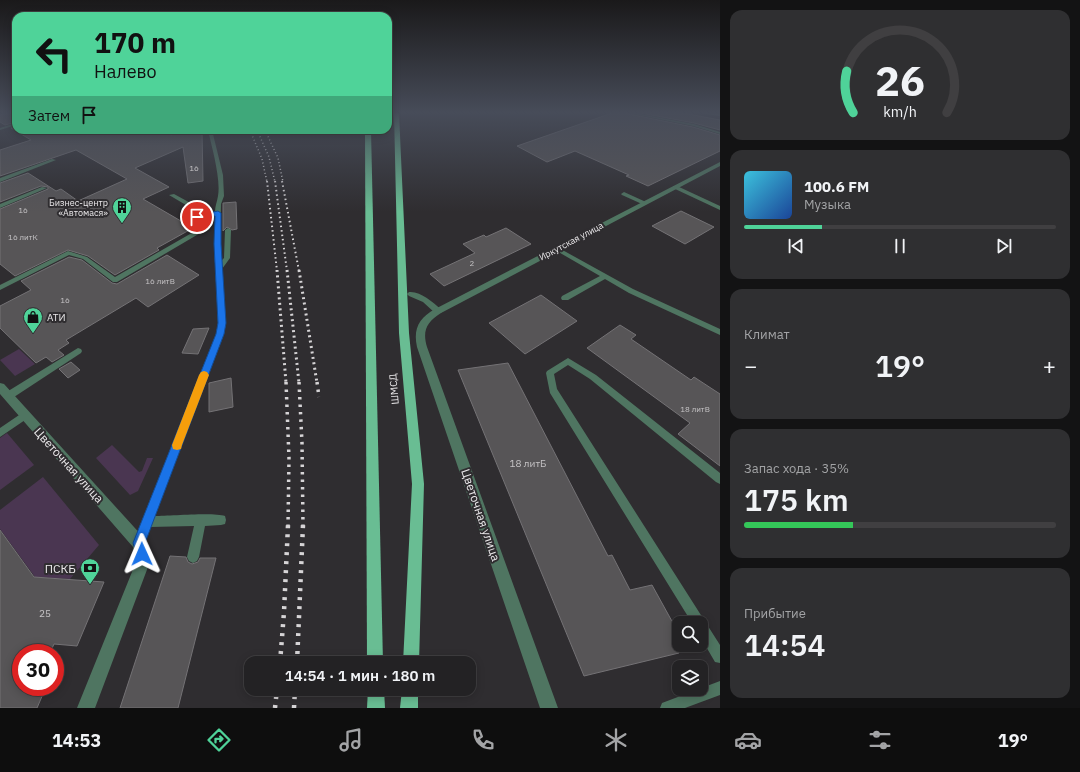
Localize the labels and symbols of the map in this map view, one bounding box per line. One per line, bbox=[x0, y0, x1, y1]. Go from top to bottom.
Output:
house number: 16 bbox=[189, 163, 199, 173]
building icon: Бизнес-центр «Автомася» bbox=[111, 196, 133, 224]
place label: Бизнес-центр «Автомася» bbox=[49, 197, 108, 218]
pin bbox=[180, 200, 214, 234]
house number: 16 bbox=[18, 205, 28, 215]
street label: Иркутская улица bbox=[537, 219, 605, 263]
house number: 16 литК bbox=[8, 232, 38, 242]
house number: 2 bbox=[470, 258, 475, 268]
house number: 16 литВ bbox=[145, 276, 175, 286]
house number: 16 bbox=[60, 295, 70, 305]
shop icon: АТИ bbox=[22, 306, 44, 334]
place label: АТИ bbox=[47, 311, 66, 324]
street label: ШМСД bbox=[386, 373, 402, 405]
house number: 18 литВ bbox=[680, 404, 710, 414]
street label: Цветочная улица bbox=[31, 424, 107, 506]
house number: 18 литБ bbox=[510, 457, 546, 470]
street label: Цветочная улица bbox=[458, 467, 504, 564]
position arrow bbox=[121, 533, 163, 575]
bank icon: ПСКБ bbox=[79, 557, 101, 585]
place label: ПСКБ bbox=[45, 561, 76, 576]
house number: 25 bbox=[39, 607, 51, 620]
speed limit sign: 30 bbox=[12, 644, 64, 696]

